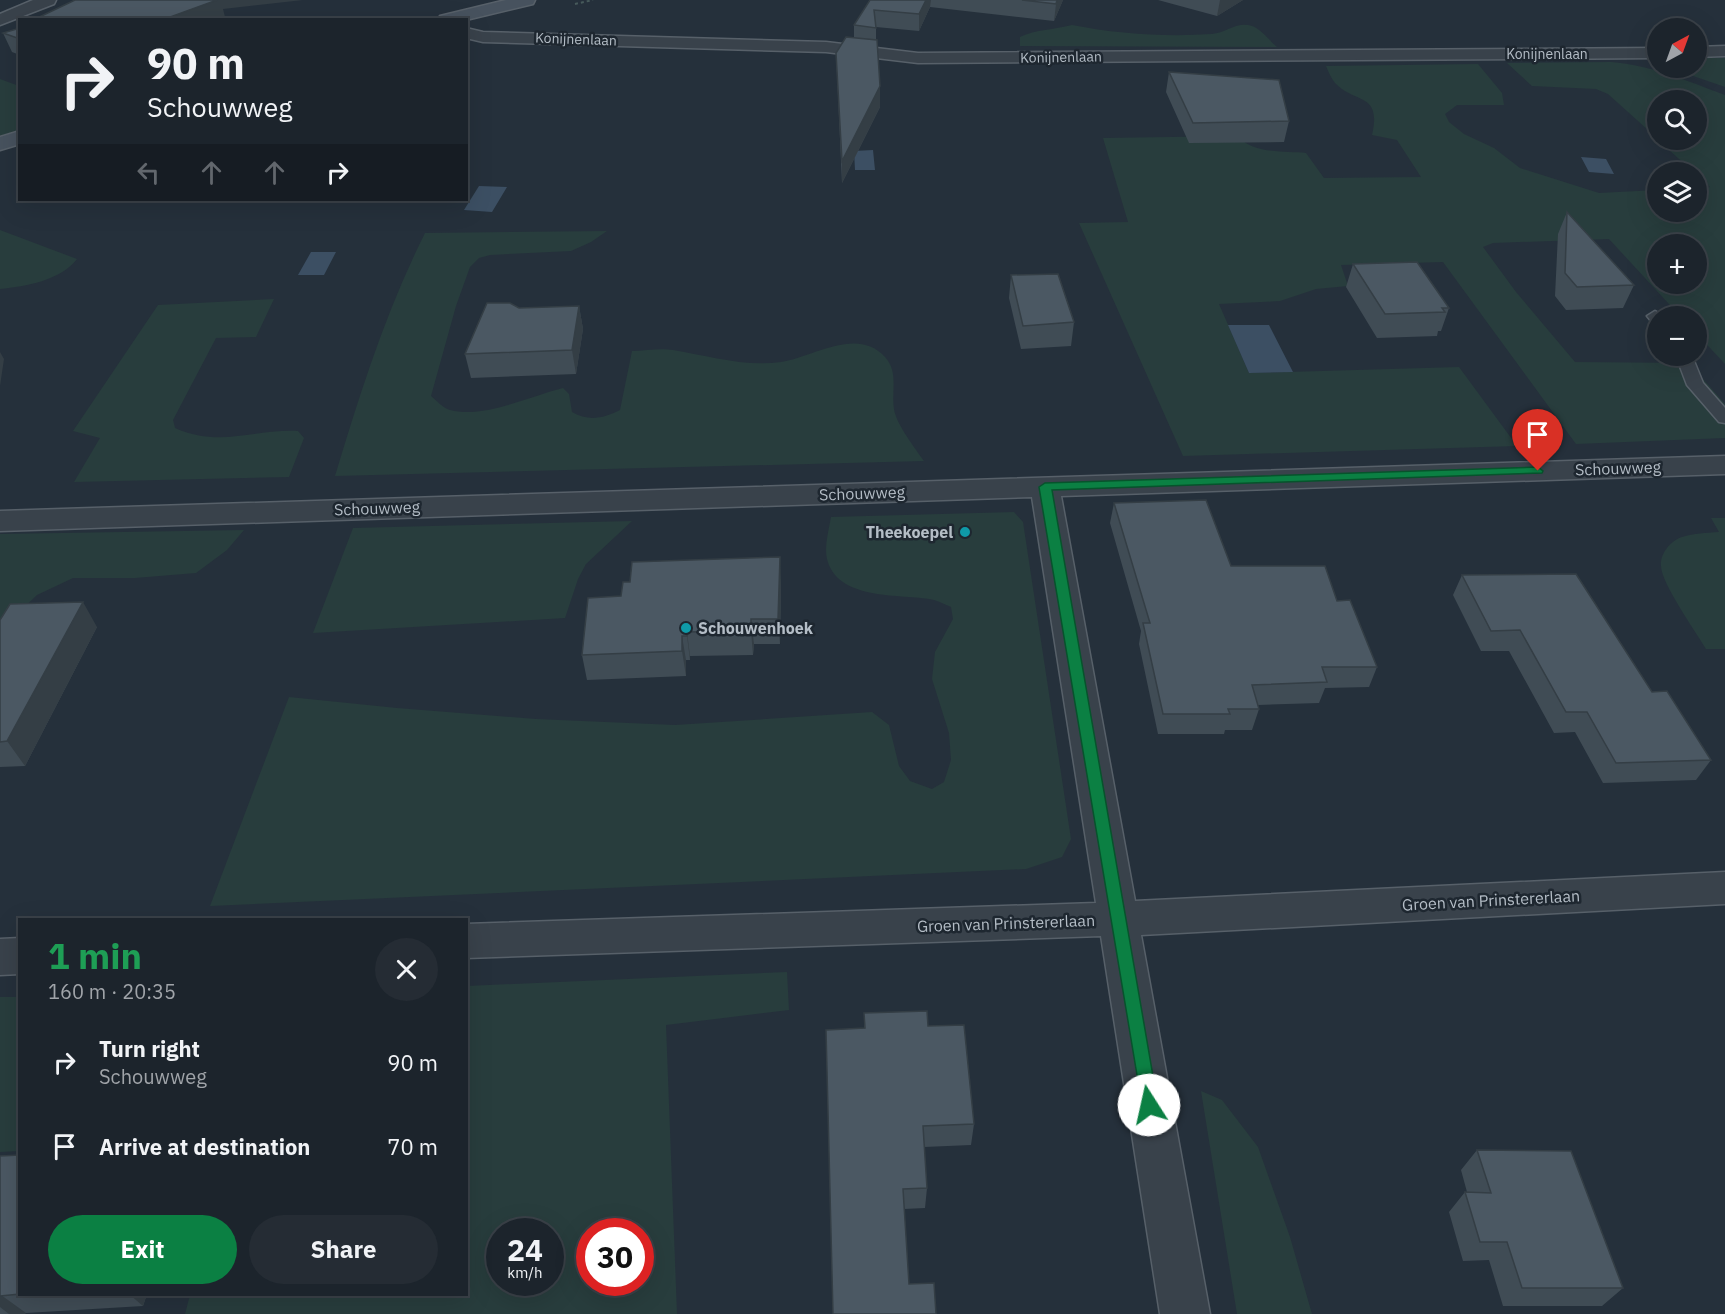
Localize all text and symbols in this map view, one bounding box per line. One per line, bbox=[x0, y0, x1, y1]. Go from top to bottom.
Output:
north arrow bbox=[1647, 18, 1707, 78]
map controls bbox=[1647, 18, 1707, 366]
street label: Konijnenlaan bbox=[535, 29, 617, 49]
text: 90 m bbox=[147, 36, 245, 91]
icon: right bbox=[48, 42, 126, 120]
street label: Konijnenlaan bbox=[1506, 45, 1588, 63]
street label: Konijnenlaan bbox=[1020, 47, 1102, 67]
text: Schouwweg bbox=[147, 89, 292, 124]
button: search bbox=[1647, 90, 1707, 150]
icon: left bbox=[132, 156, 165, 189]
icon: ahead bbox=[195, 156, 228, 189]
icon: ahead bbox=[258, 156, 291, 189]
icon: right bbox=[321, 156, 354, 189]
button: layers bbox=[1647, 162, 1707, 222]
button: + bbox=[1647, 234, 1707, 294]
button: − bbox=[1647, 306, 1707, 366]
pin bbox=[1512, 409, 1563, 471]
icon: arrive bbox=[1521, 418, 1554, 451]
street label: Schouwweg bbox=[1575, 456, 1662, 479]
street label: Schouwweg bbox=[819, 481, 906, 504]
street label: Schouwweg bbox=[334, 496, 421, 519]
place label: Theekoepel bbox=[866, 522, 953, 542]
marker: Theekoepel bbox=[958, 525, 972, 539]
place label: Schouwenhoek bbox=[698, 618, 814, 638]
marker: Schouwenhoek bbox=[679, 621, 693, 635]
street label: Groen van Prinstererlaan bbox=[1402, 885, 1580, 915]
street label: Groen van Prinstererlaan bbox=[917, 910, 1095, 936]
text: 1 min bbox=[48, 932, 142, 979]
button: close bbox=[375, 938, 438, 1001]
text: 160 m · 20:35 bbox=[48, 978, 176, 1005]
text: Turn right bbox=[99, 1034, 200, 1063]
icon: right bbox=[48, 1046, 81, 1079]
text: 90 m bbox=[387, 1048, 438, 1077]
text: Schouwweg bbox=[99, 1063, 207, 1090]
position arrow bbox=[1117, 1073, 1181, 1137]
icon: arrive bbox=[48, 1130, 81, 1163]
text: Arrive at destination bbox=[99, 1132, 310, 1161]
text: 70 m bbox=[387, 1132, 438, 1161]
button: Exit bbox=[48, 1215, 237, 1284]
button: Share bbox=[249, 1215, 438, 1284]
speed limit sign: 30 bbox=[576, 1218, 654, 1296]
text: 24 bbox=[507, 1230, 543, 1269]
text: km/h bbox=[507, 1263, 543, 1282]

